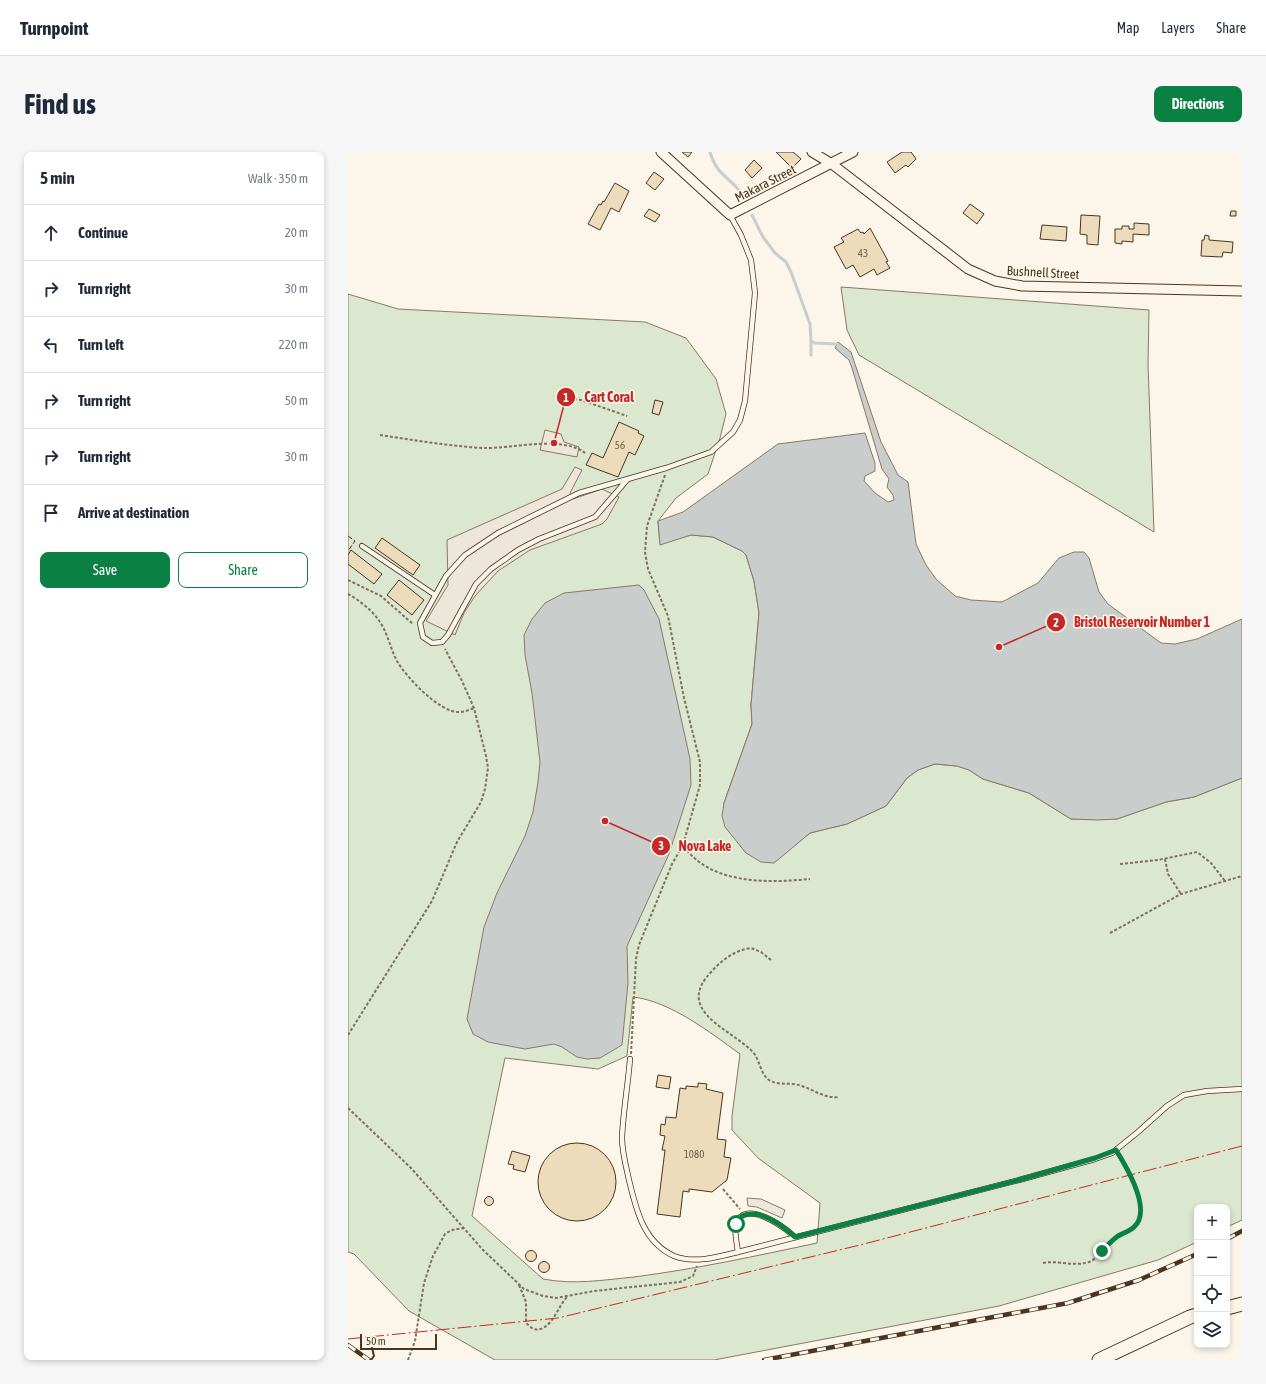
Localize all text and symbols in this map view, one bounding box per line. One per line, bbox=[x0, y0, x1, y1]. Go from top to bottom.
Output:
text: Turnpoint bbox=[20, 17, 88, 39]
text: Map bbox=[1117, 20, 1139, 36]
text: Layers bbox=[1161, 20, 1194, 36]
text: Share bbox=[1216, 20, 1246, 36]
button: Directions bbox=[1154, 86, 1242, 122]
text: Find us bbox=[24, 88, 96, 120]
street label: Makara Street bbox=[732, 162, 798, 205]
text: 5 min bbox=[40, 168, 75, 188]
text: Walk · 350 m bbox=[248, 171, 308, 186]
icon: ahead bbox=[40, 222, 62, 244]
text: Continue bbox=[78, 224, 128, 241]
text: 20 m bbox=[285, 225, 308, 240]
house number: 43 bbox=[858, 247, 868, 259]
street label: Bushnell Street bbox=[1006, 263, 1080, 282]
icon: right bbox=[40, 278, 62, 300]
text: Turn right bbox=[78, 280, 131, 297]
text: 30 m bbox=[285, 281, 308, 296]
icon: left bbox=[40, 334, 62, 356]
text: Turn left bbox=[78, 336, 124, 353]
text: 220 m bbox=[279, 337, 308, 352]
callout: Cart Coral bbox=[556, 384, 642, 410]
text: Cart Coral bbox=[584, 389, 634, 405]
icon: right bbox=[40, 390, 62, 412]
text: 1 bbox=[563, 391, 569, 405]
text: Turn right bbox=[78, 392, 131, 409]
text: 50 m bbox=[285, 393, 308, 408]
house number: 56 bbox=[615, 439, 625, 451]
icon: right bbox=[40, 446, 62, 468]
text: Turn right bbox=[78, 448, 131, 465]
text: 30 m bbox=[285, 449, 308, 464]
icon: arrive bbox=[40, 502, 62, 524]
text: Arrive at destination bbox=[78, 504, 189, 521]
button: Save bbox=[40, 552, 170, 588]
button: Share bbox=[178, 552, 308, 588]
callout: Bristol Reservoir Number 1 bbox=[1046, 609, 1218, 635]
text: Bristol Reservoir Number 1 bbox=[1074, 614, 1210, 630]
text: 2 bbox=[1053, 616, 1059, 630]
callout: Nova Lake bbox=[651, 833, 740, 859]
text: Nova Lake bbox=[679, 838, 731, 854]
text: 3 bbox=[658, 839, 664, 853]
house number: 1080 bbox=[684, 1148, 704, 1160]
map controls bbox=[1194, 1204, 1230, 1348]
button: + bbox=[1194, 1204, 1230, 1240]
route start bbox=[727, 1215, 745, 1233]
button: − bbox=[1194, 1240, 1230, 1276]
route end bbox=[1093, 1242, 1111, 1260]
button: locate bbox=[1194, 1276, 1230, 1312]
button: layers bbox=[1194, 1312, 1230, 1348]
scale bar bbox=[360, 1332, 437, 1351]
text: 50 m bbox=[366, 1335, 386, 1347]

